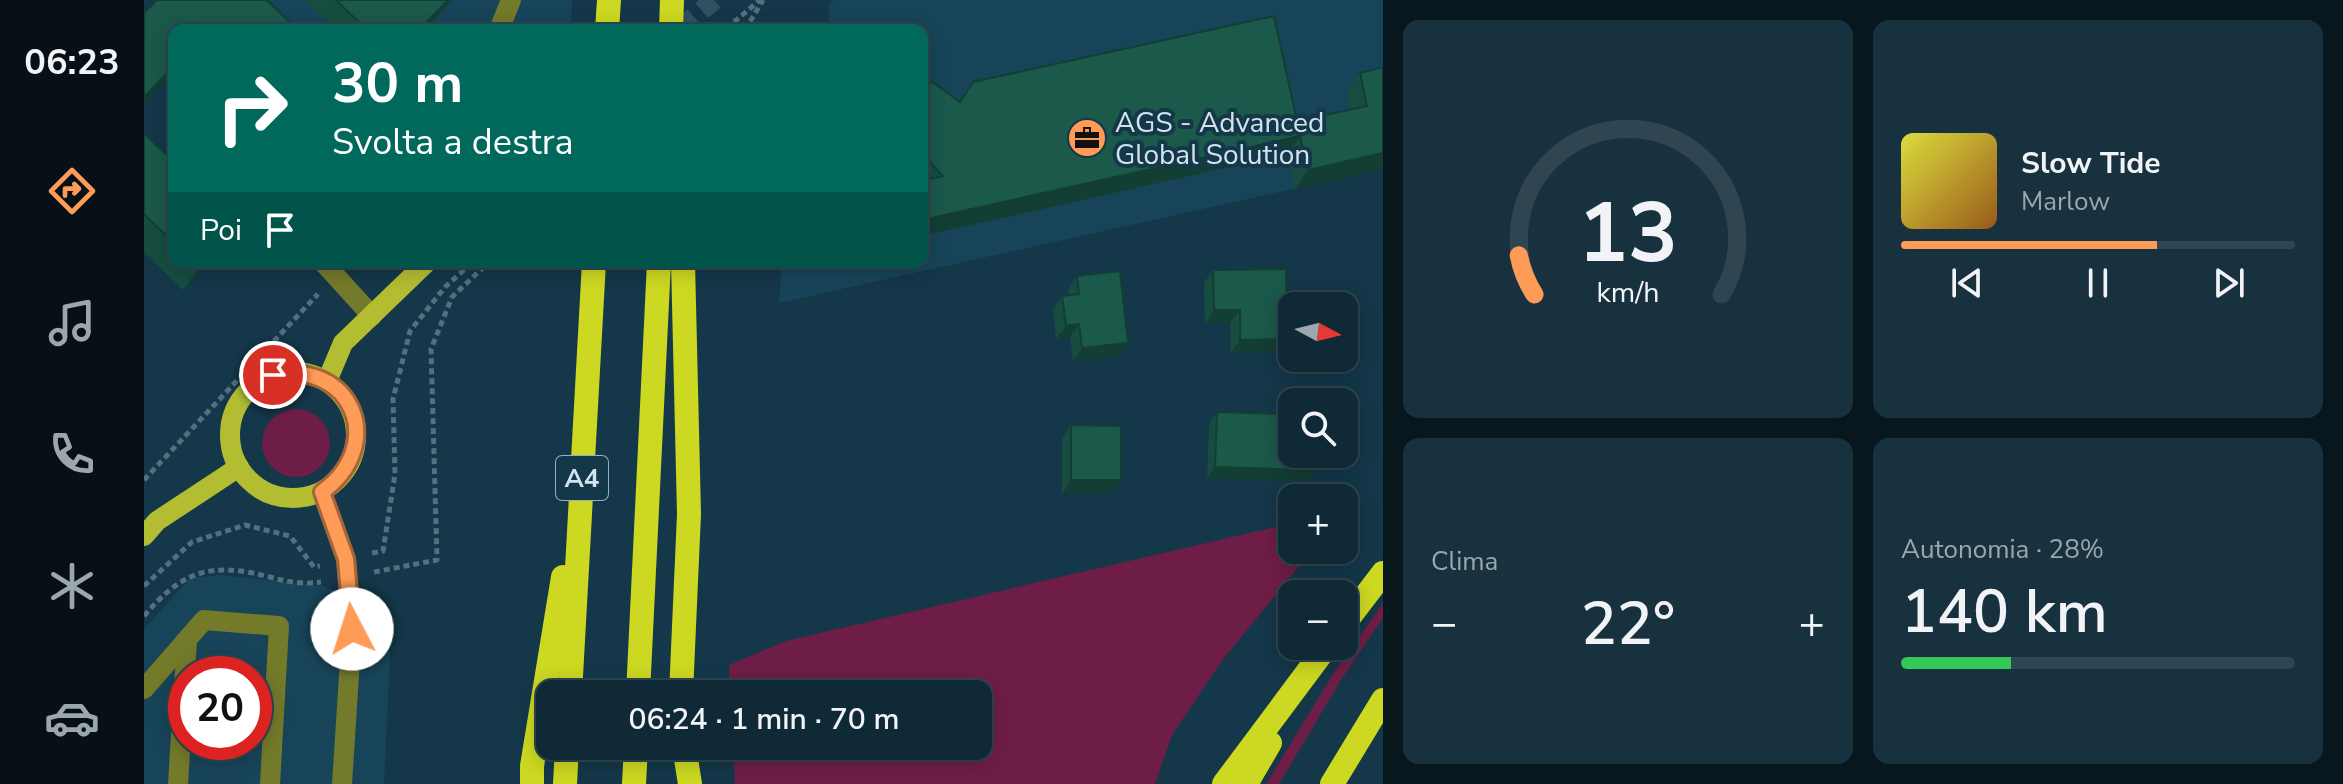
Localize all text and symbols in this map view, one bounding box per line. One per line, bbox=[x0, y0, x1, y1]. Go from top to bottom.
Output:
text: 06:23 bbox=[24, 38, 120, 87]
text: 30 m bbox=[332, 45, 463, 122]
icon: right bbox=[200, 56, 304, 160]
place label: AGS - Advanced Global Solution bbox=[1115, 104, 1324, 174]
office icon: AGS - Advanced Global Solution bbox=[1066, 117, 1108, 159]
text: Svolta a destra bbox=[332, 118, 573, 167]
text: Slow Tide bbox=[2021, 143, 2161, 184]
icon: directions bbox=[44, 163, 100, 219]
text: 13 bbox=[1578, 176, 1678, 289]
text: Marlow bbox=[2021, 184, 2110, 219]
icon: arrive bbox=[258, 208, 302, 252]
text: Poi bbox=[200, 210, 242, 251]
icon: previous bbox=[1945, 261, 1989, 305]
icon: pause bbox=[2076, 261, 2120, 305]
icon: next bbox=[2207, 261, 2251, 305]
text: km/h bbox=[1597, 273, 1659, 312]
north arrow bbox=[1278, 292, 1358, 372]
map controls bbox=[1278, 292, 1358, 660]
icon: music bbox=[44, 295, 100, 351]
pin bbox=[239, 341, 307, 409]
icon: arrive bbox=[251, 353, 295, 397]
button: search bbox=[1278, 388, 1358, 468]
icon: phone bbox=[44, 426, 100, 482]
road number: A4 bbox=[556, 456, 608, 500]
button: + bbox=[1278, 484, 1358, 564]
text: Autonomia · 28% bbox=[1901, 532, 2104, 567]
text: Clima bbox=[1431, 544, 1498, 579]
icon: climate bbox=[44, 558, 100, 614]
text: 140 km bbox=[1901, 571, 2108, 653]
button: − bbox=[1278, 580, 1358, 660]
text: 22° bbox=[1581, 583, 1675, 665]
position arrow bbox=[310, 587, 394, 671]
text: − bbox=[1431, 594, 1457, 654]
text: + bbox=[1799, 594, 1825, 654]
speed limit sign: 20 bbox=[168, 656, 272, 760]
icon: car bbox=[44, 690, 100, 746]
text: 06:24 · 1 min · 70 m bbox=[628, 699, 900, 740]

